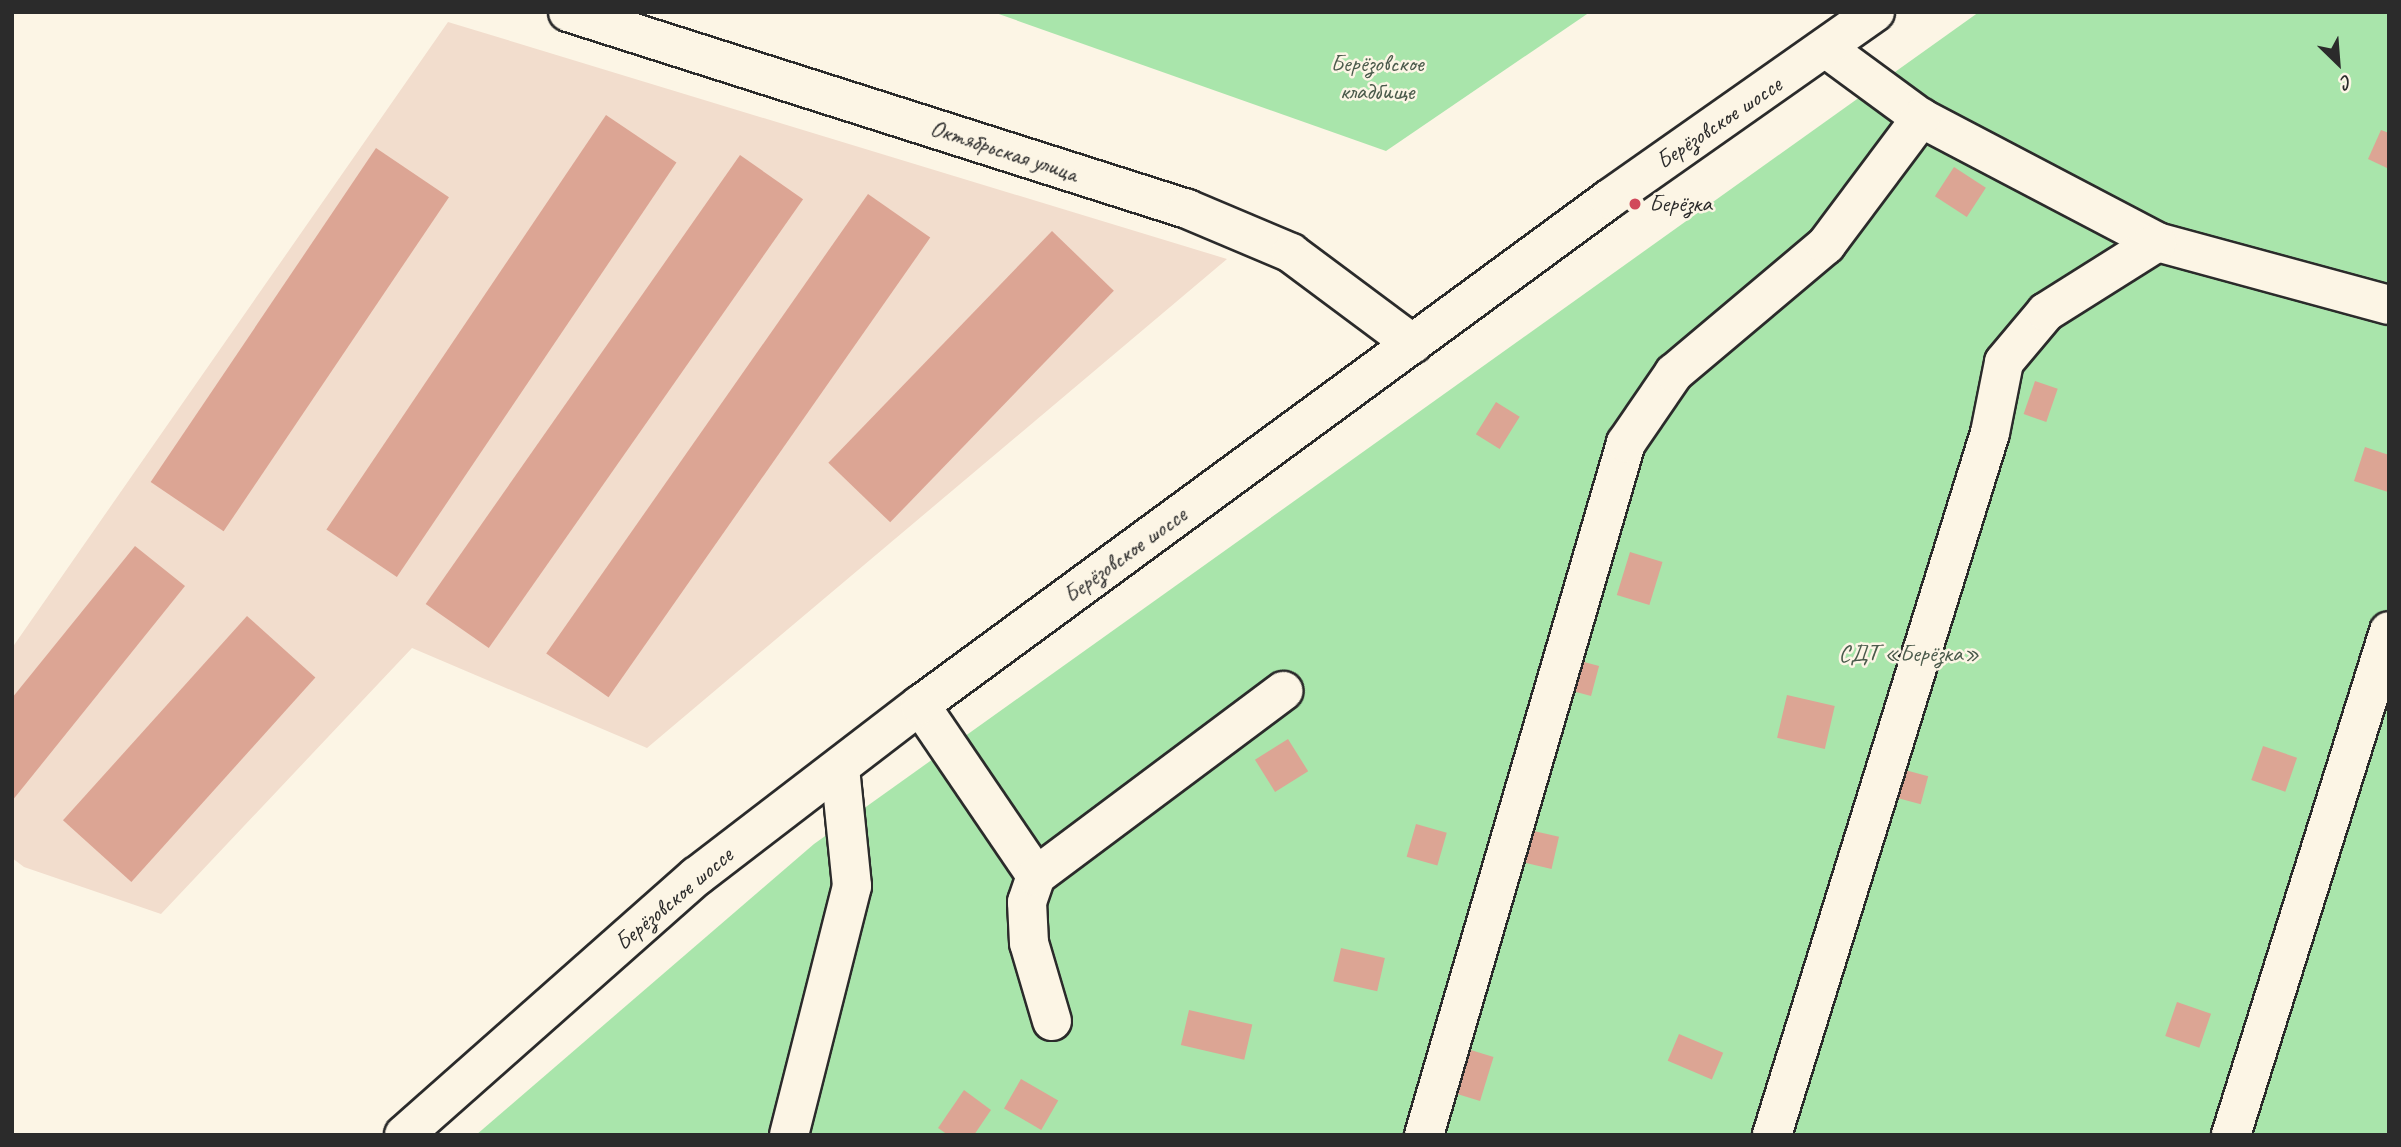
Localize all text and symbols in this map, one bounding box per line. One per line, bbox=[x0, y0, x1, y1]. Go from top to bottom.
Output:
north arrow bbox=[2303, 28, 2373, 98]
park label: Берёзовское кладбище bbox=[1331, 50, 1423, 106]
text: С bbox=[2338, 69, 2356, 95]
street label: Берёзовское шоссе bbox=[1650, 70, 1788, 176]
street label: Октябрьская улица bbox=[926, 113, 1082, 189]
place label: Берёзка bbox=[1649, 190, 1712, 218]
marker: Берёзка bbox=[1627, 196, 1643, 212]
street label: Берёзовское шоссе bbox=[1057, 500, 1193, 610]
park label: СДТ «Берёзка» bbox=[1839, 640, 1979, 668]
street label: Берёзовское шоссе bbox=[609, 841, 739, 957]

